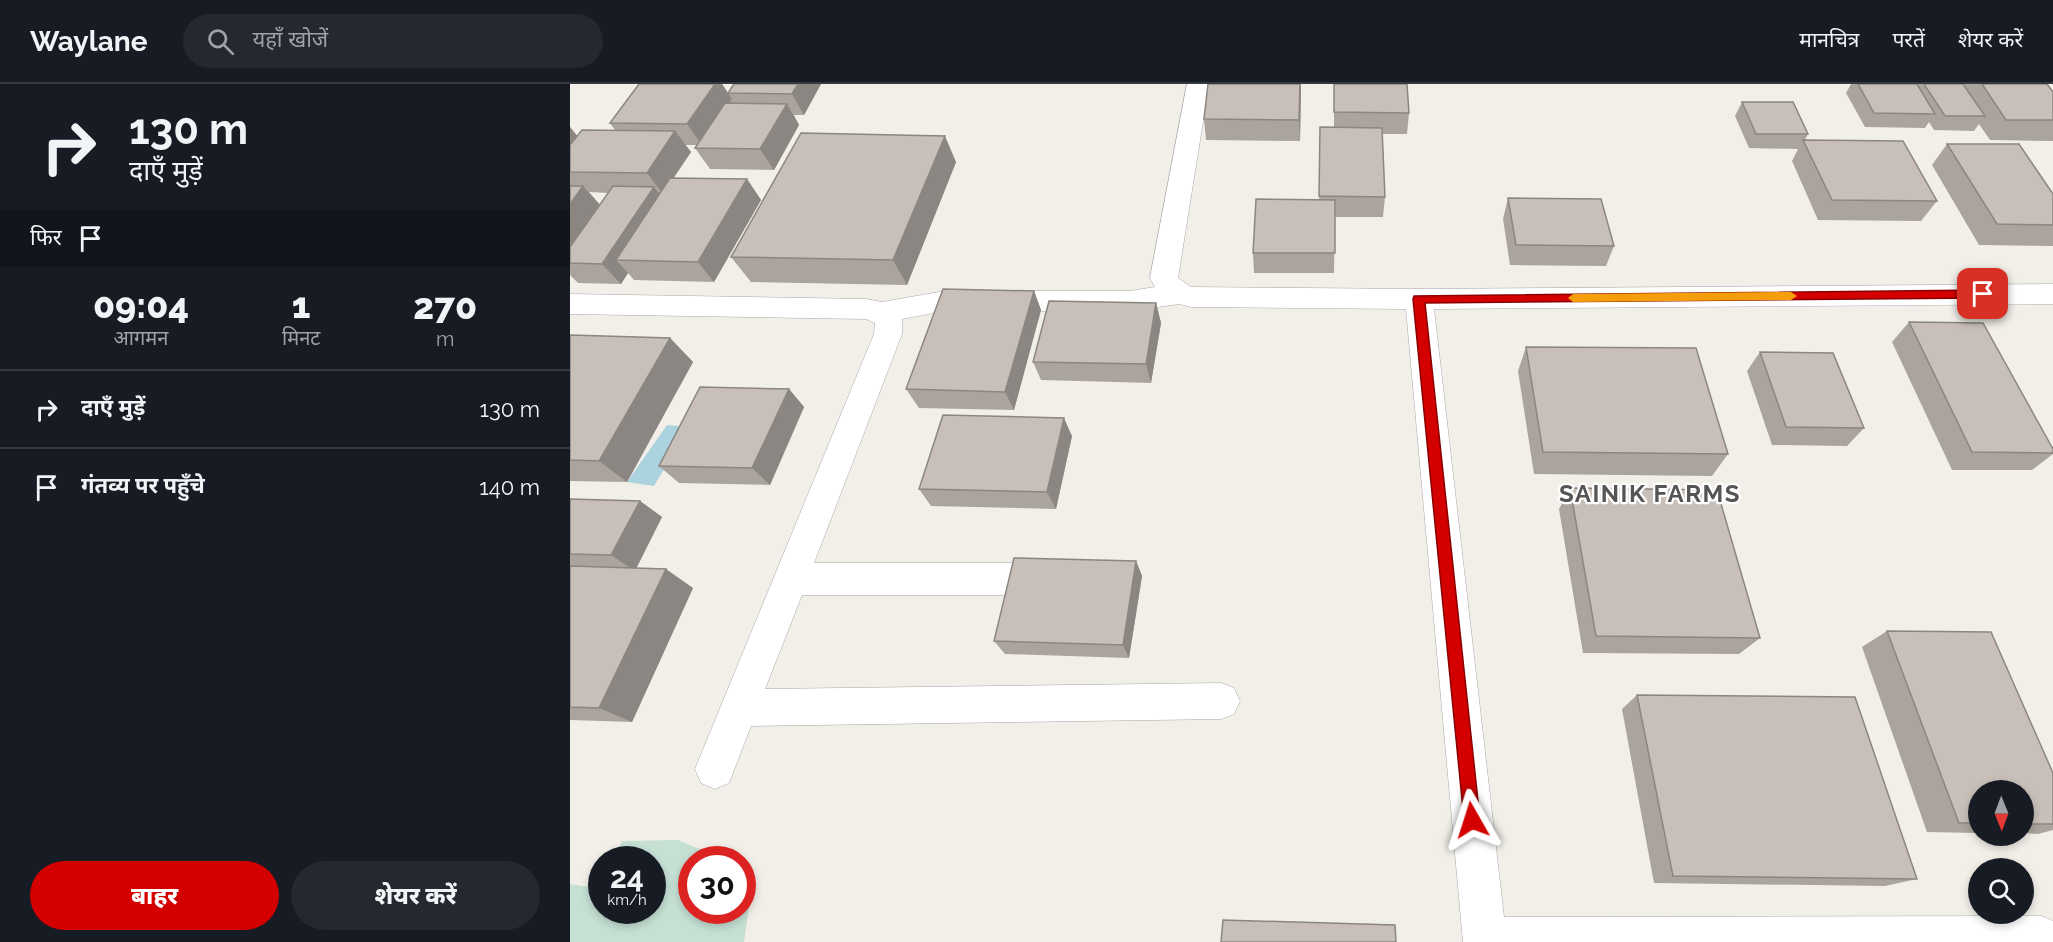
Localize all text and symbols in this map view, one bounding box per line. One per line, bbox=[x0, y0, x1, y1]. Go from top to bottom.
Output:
search box bbox=[183, 14, 603, 68]
text: Waylane bbox=[30, 25, 147, 58]
icon: search bbox=[204, 25, 237, 58]
text: यहाँ खोजें bbox=[252, 26, 328, 52]
text: मानचित्र bbox=[1799, 27, 1859, 52]
text: परतें bbox=[1892, 27, 1925, 52]
text: शेयर करें bbox=[1958, 27, 2023, 52]
text: 130 m bbox=[129, 105, 248, 154]
icon: right bbox=[30, 108, 108, 186]
text: दाएँ मुड़ें bbox=[129, 155, 203, 186]
icon: arrive bbox=[74, 222, 107, 255]
text: फिर bbox=[30, 224, 62, 250]
pin bbox=[1957, 268, 2008, 319]
icon: arrive bbox=[1966, 277, 1999, 310]
text: 09:04 bbox=[93, 284, 189, 326]
text: 1 bbox=[292, 284, 310, 326]
text: 270 bbox=[413, 285, 477, 327]
text: आगमन bbox=[114, 326, 168, 350]
text: मिनट bbox=[282, 326, 320, 350]
text: m bbox=[436, 327, 454, 351]
icon: right bbox=[30, 393, 63, 426]
text: दाएँ मुड़ें bbox=[81, 394, 145, 420]
text: 130 m bbox=[480, 396, 540, 422]
icon: arrive bbox=[30, 471, 63, 504]
text: गंतव्य पर पहुँचे bbox=[81, 472, 205, 498]
text: 140 m bbox=[479, 474, 540, 500]
district label: SAINIK FARMS bbox=[1559, 479, 1741, 508]
north arrow bbox=[1968, 780, 2034, 846]
map controls bbox=[1968, 780, 2034, 924]
position arrow bbox=[1440, 788, 1504, 852]
speed limit sign: 30 bbox=[678, 846, 756, 924]
button: search bbox=[1968, 858, 2034, 924]
text: 24 bbox=[610, 860, 644, 895]
button: बाहर bbox=[30, 861, 279, 930]
button: शेयर करें bbox=[291, 861, 540, 930]
text: km/h bbox=[607, 891, 647, 909]

